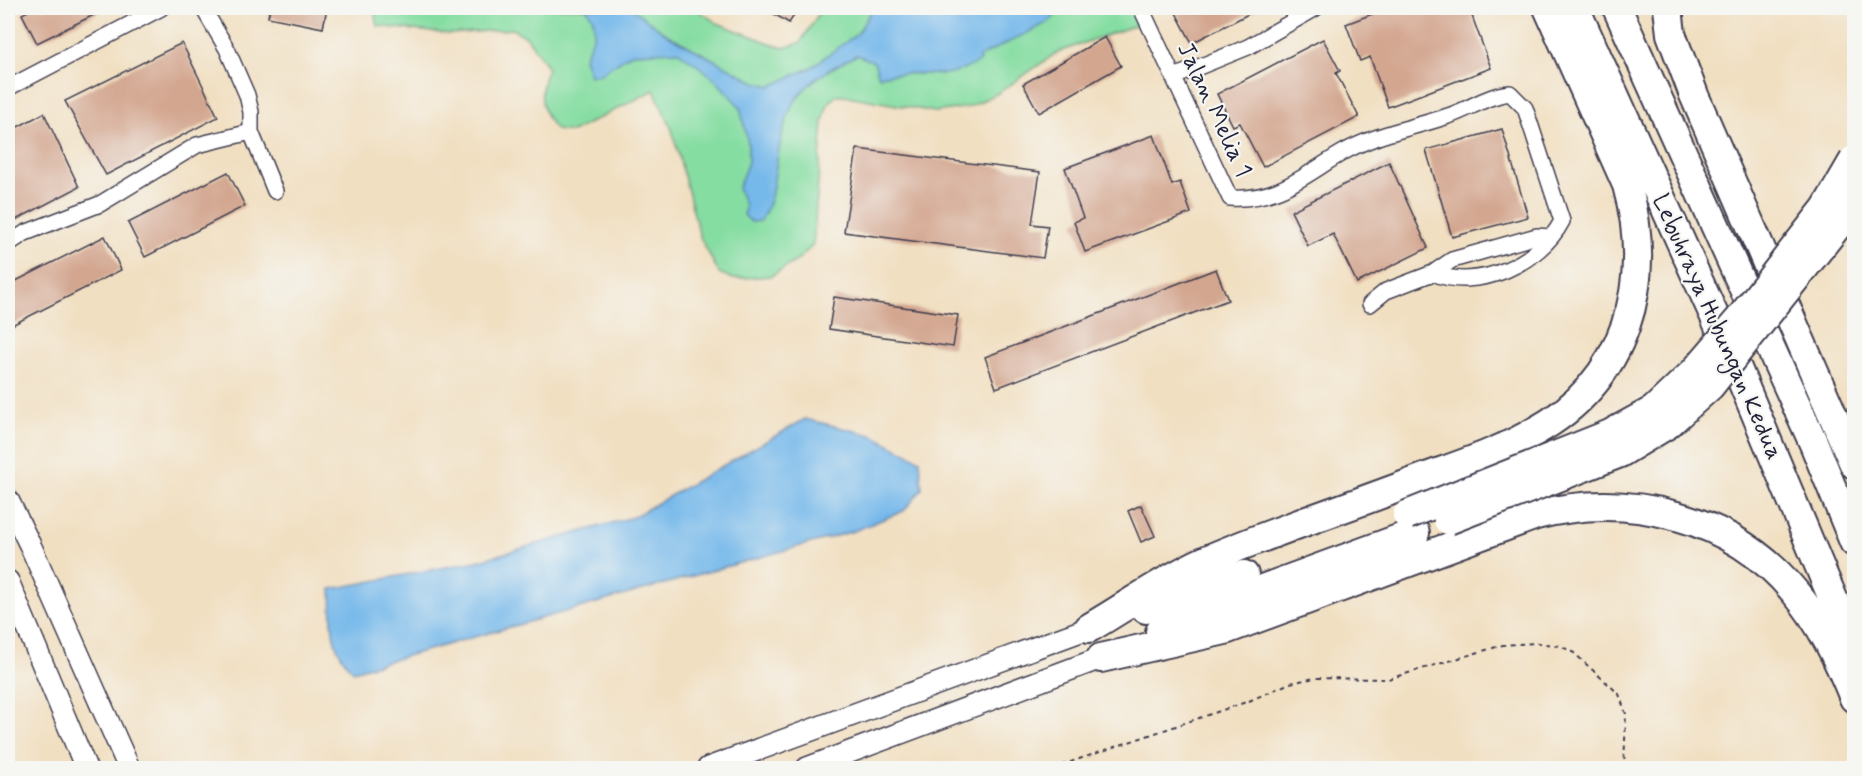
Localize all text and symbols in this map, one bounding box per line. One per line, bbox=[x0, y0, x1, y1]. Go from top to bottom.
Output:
street label: Jalan Melia 1 bbox=[1169, 38, 1259, 182]
street label: Lebuhraya Hubungan Kedua bbox=[1643, 189, 1790, 465]

